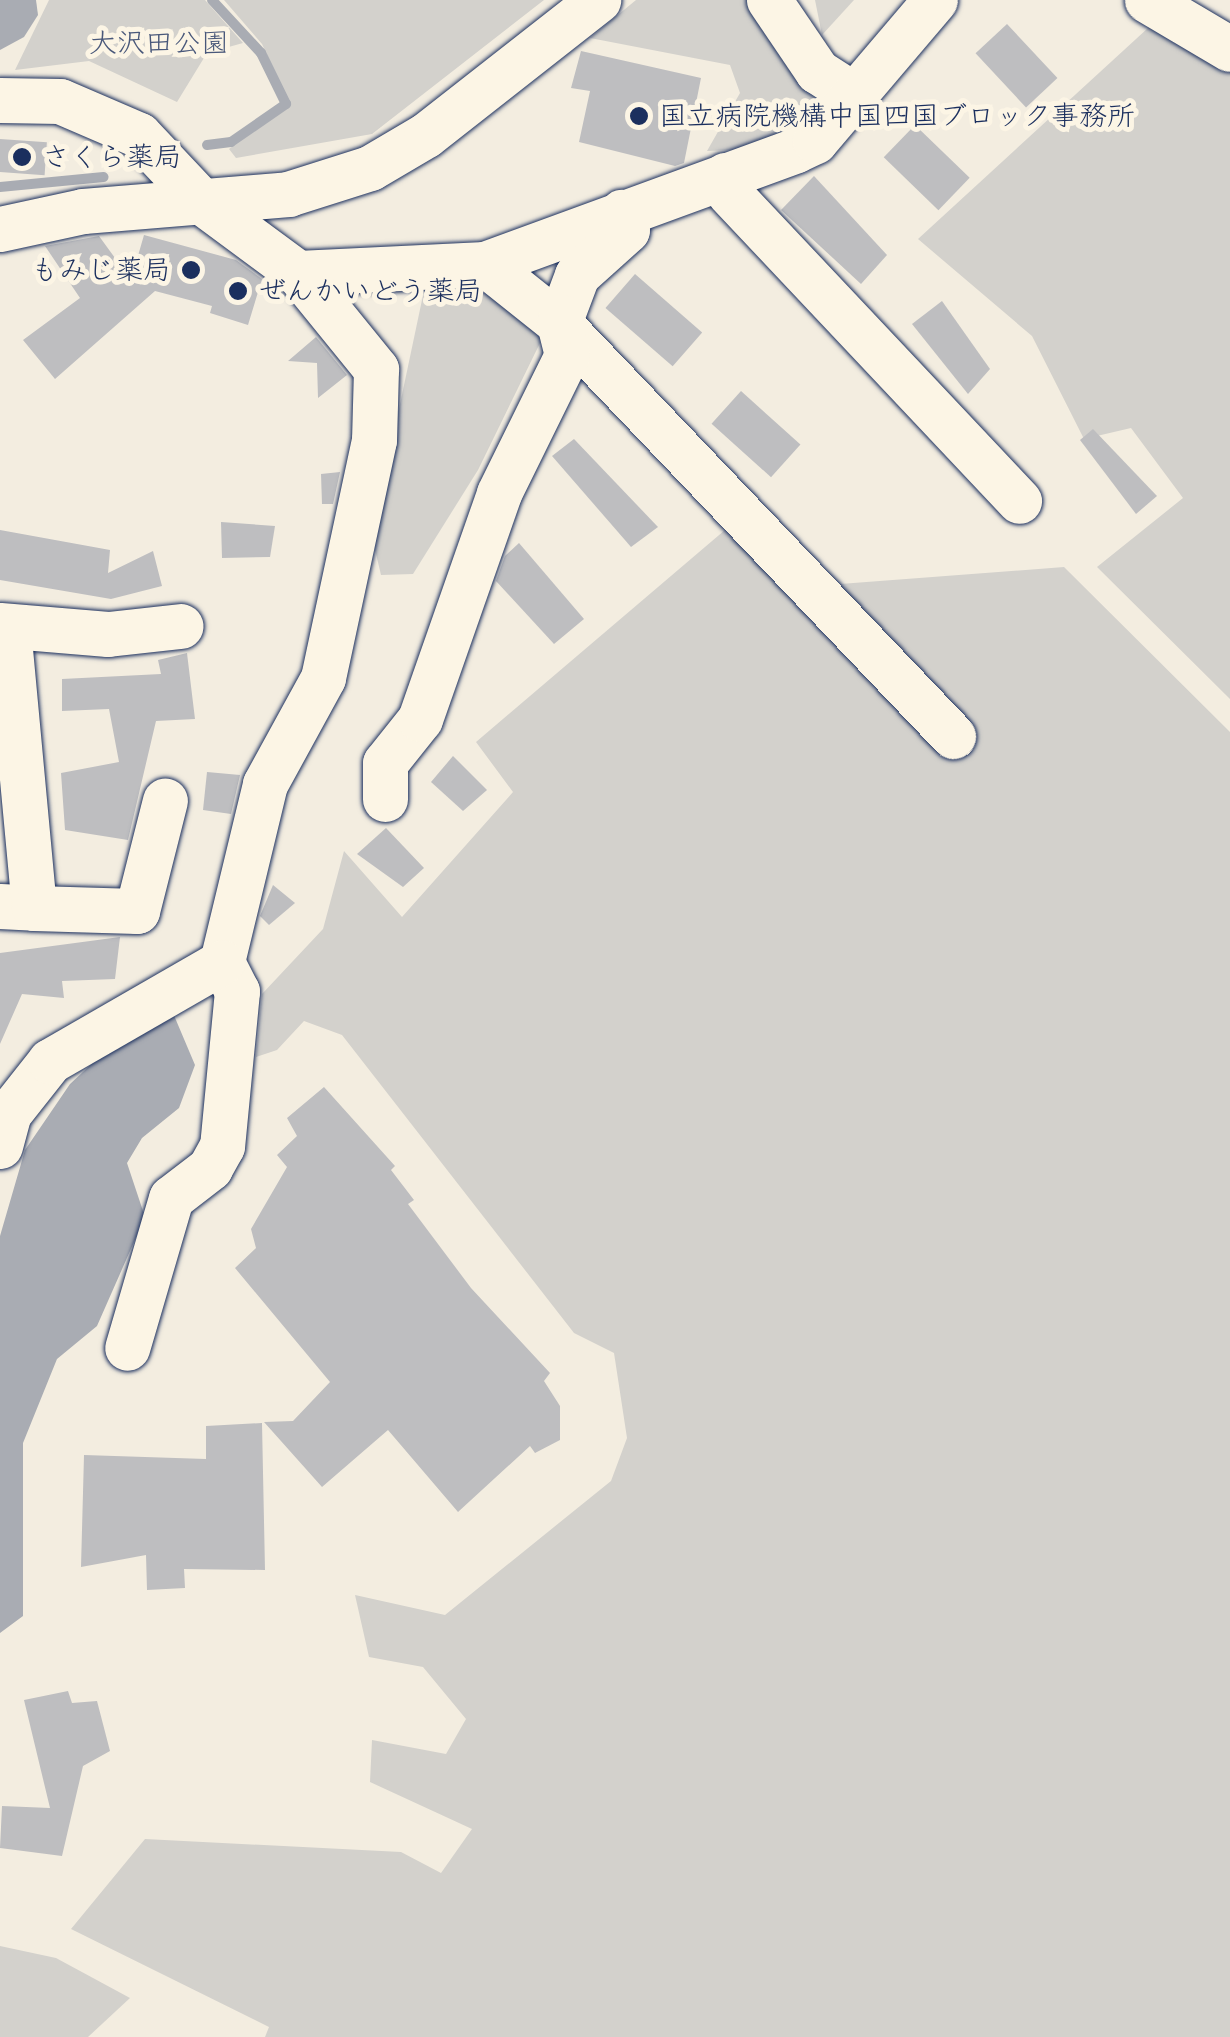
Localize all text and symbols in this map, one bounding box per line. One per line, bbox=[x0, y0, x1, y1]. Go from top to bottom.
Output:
park label: 大沢田公園 bbox=[89, 26, 229, 60]
place label: 国立病院機構中国四国ブロック事務所 bbox=[659, 99, 1135, 133]
marker: 国立病院機構中国四国ブロック事務所 bbox=[628, 105, 650, 127]
place label: さくら薬局 bbox=[42, 140, 182, 174]
marker: さくら薬局 bbox=[11, 146, 33, 168]
place label: もみじ薬局 bbox=[31, 253, 171, 287]
marker: もみじ薬局 bbox=[180, 259, 202, 281]
place label: ぜんかいどう薬局 bbox=[258, 274, 482, 308]
marker: ぜんかいどう薬局 bbox=[227, 280, 249, 302]

